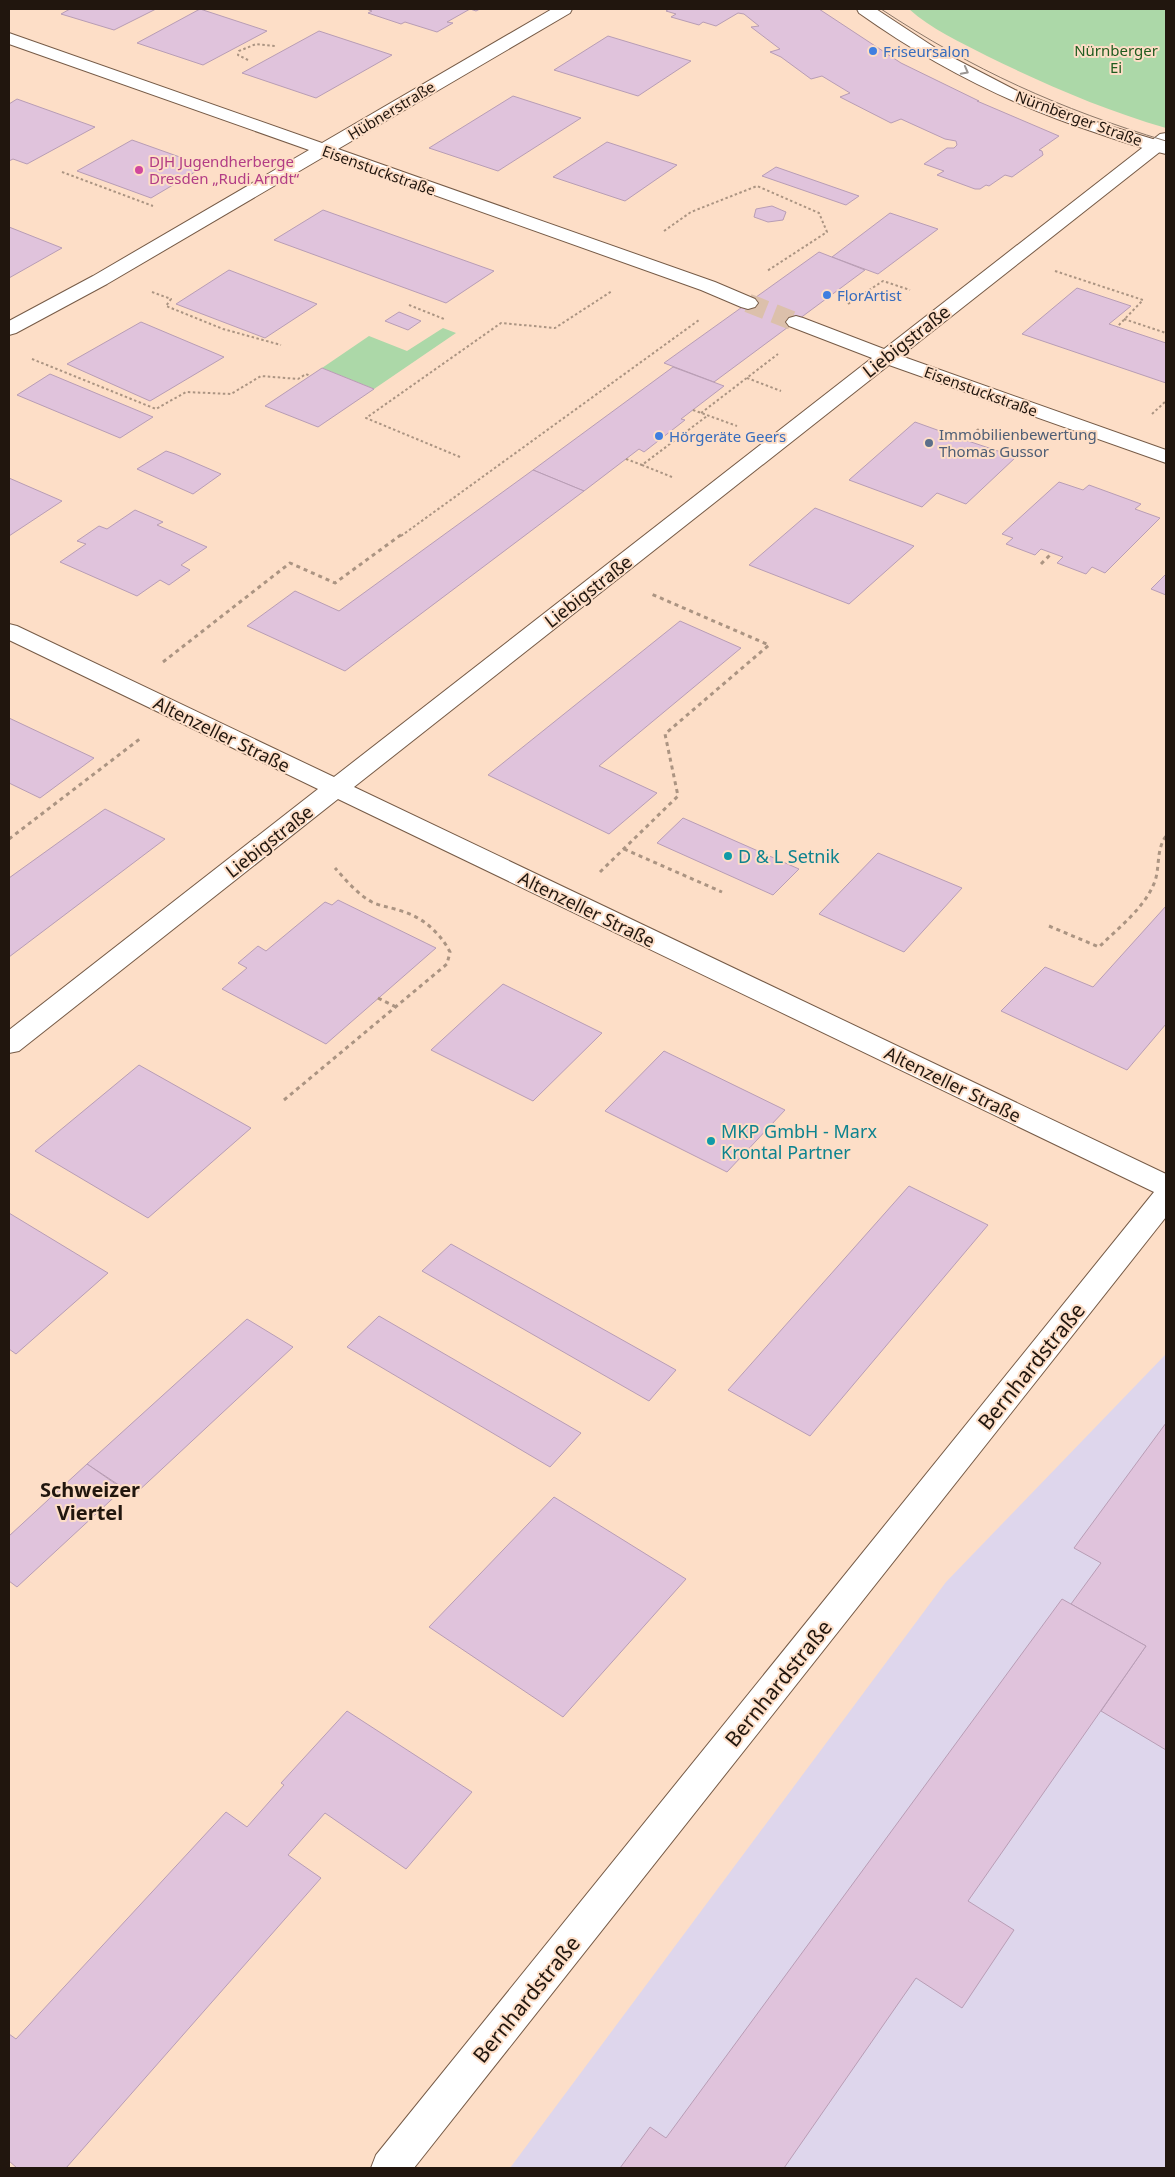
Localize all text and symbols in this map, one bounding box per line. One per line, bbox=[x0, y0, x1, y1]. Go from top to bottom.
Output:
park label: Nürnberger Ei bbox=[1074, 40, 1158, 77]
place label: Friseursalon bbox=[883, 41, 970, 61]
marker: Friseursalon bbox=[867, 45, 879, 57]
one-way arrow bbox=[960, 65, 969, 75]
street label: Hübnerstraße bbox=[344, 76, 438, 144]
street label: Nürnberger Straße bbox=[1013, 86, 1145, 150]
street label: Eisenstuckstraße bbox=[320, 140, 438, 200]
place label: DJH Jugendherberge Dresden „Rudi Arndt“ bbox=[149, 151, 300, 188]
marker: DJH Jugendherberge Dresden „Rudi Arndt“ bbox=[133, 164, 145, 176]
place label: FlorArtist bbox=[837, 285, 902, 305]
marker: FlorArtist bbox=[821, 289, 833, 301]
street label: Liebigstraße bbox=[857, 299, 955, 383]
street label: Eisenstuckstraße bbox=[922, 361, 1040, 421]
place label: Immobilienbewertung Thomas Gussor bbox=[939, 424, 1097, 461]
place label: Hörgeräte Geers bbox=[669, 426, 786, 446]
marker: Hörgeräte Geers bbox=[653, 430, 665, 442]
marker: Immobilienbewertung Thomas Gussor bbox=[923, 437, 935, 449]
street label: Liebigstraße bbox=[539, 549, 637, 633]
street label: Altenzeller Straße bbox=[150, 691, 294, 777]
street label: Liebigstraße bbox=[220, 799, 318, 883]
place label: D & L Setnik bbox=[738, 844, 840, 868]
marker: D & L Setnik bbox=[722, 850, 734, 862]
street label: Altenzeller Straße bbox=[515, 866, 659, 952]
street label: Altenzeller Straße bbox=[881, 1041, 1025, 1127]
place label: MKP GmbH - Marx Krontal Partner bbox=[721, 1119, 877, 1164]
marker: MKP GmbH - Marx Krontal Partner bbox=[705, 1135, 717, 1147]
street label: Bernhardstraße bbox=[971, 1297, 1091, 1435]
district label: Schweizer Viertel bbox=[40, 1476, 140, 1526]
street label: Bernhardstraße bbox=[718, 1614, 838, 1752]
street label: Bernhardstraße bbox=[466, 1930, 586, 2068]

